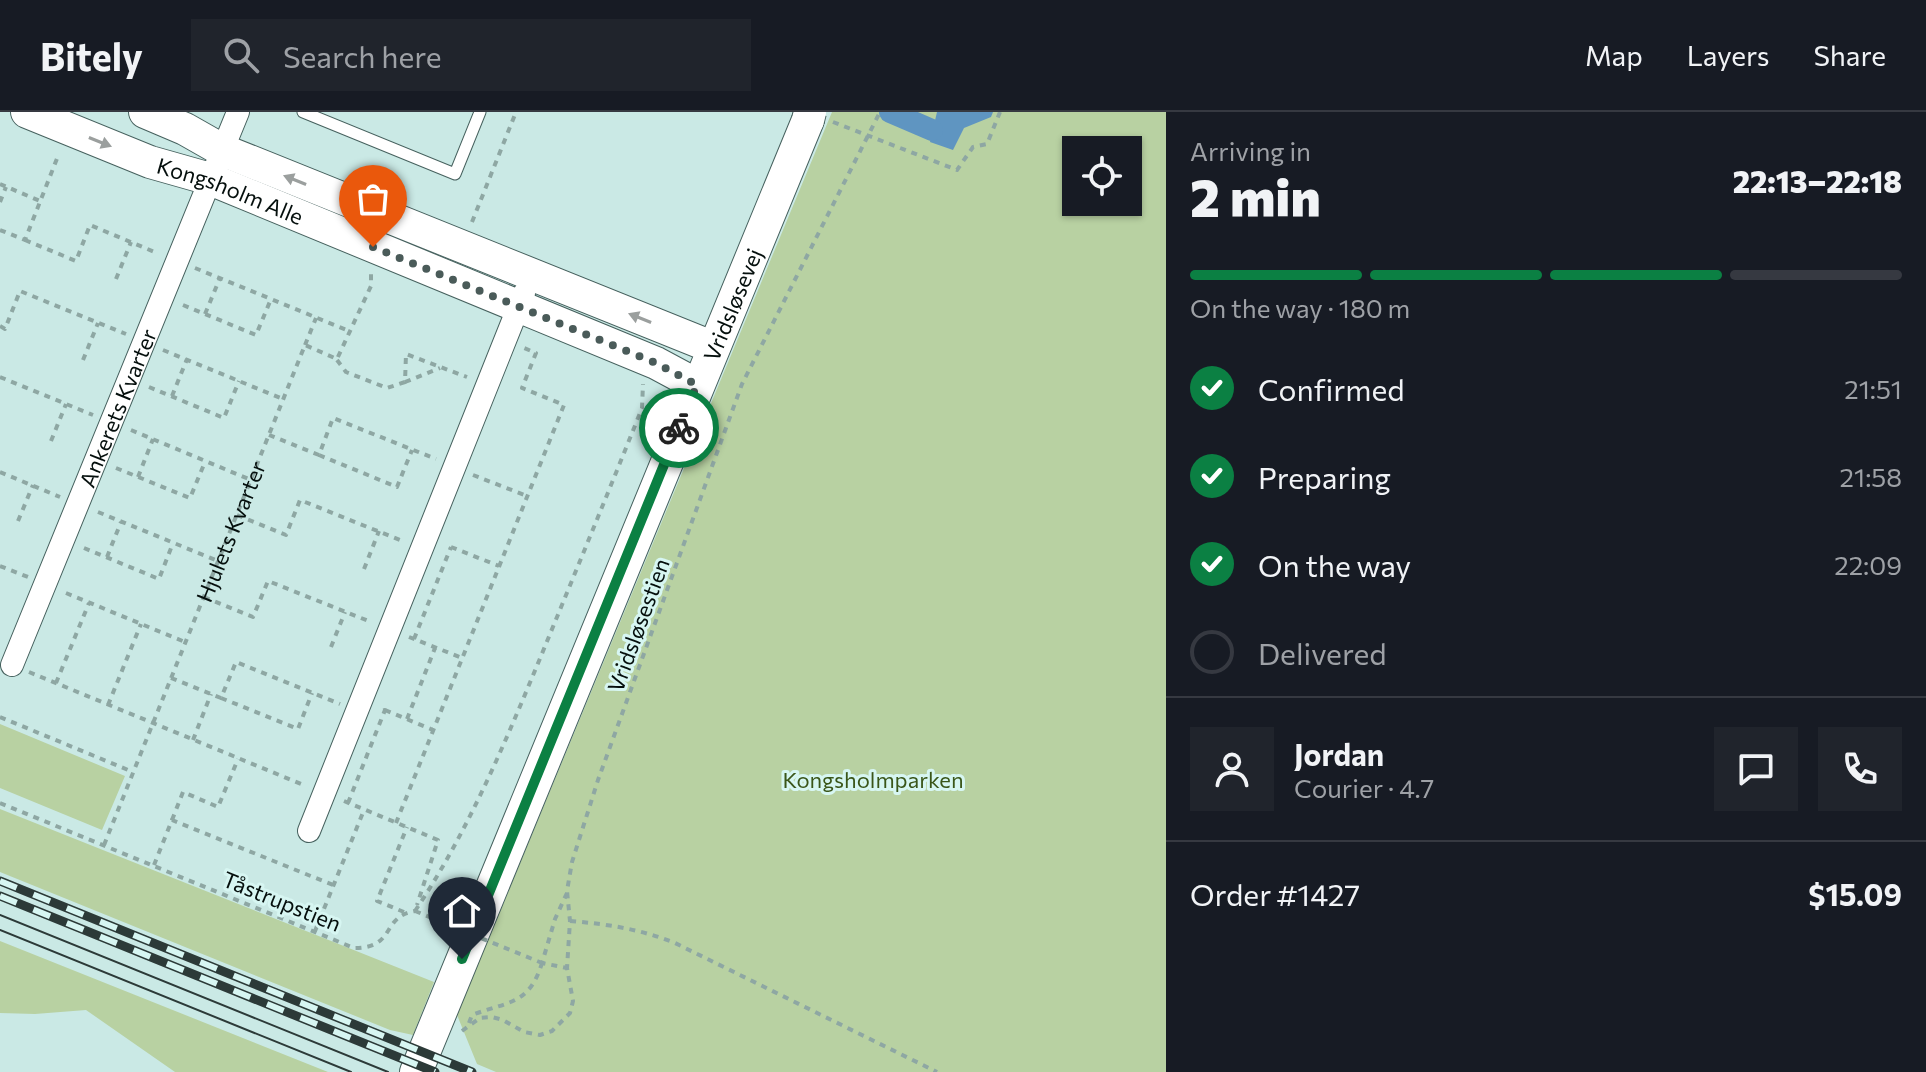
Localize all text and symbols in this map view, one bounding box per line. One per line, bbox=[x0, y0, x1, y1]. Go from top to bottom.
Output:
search box bbox=[191, 19, 751, 91]
text: Bitely bbox=[40, 32, 143, 79]
icon: search bbox=[219, 33, 263, 77]
text: Search here bbox=[283, 37, 442, 74]
text: Map bbox=[1585, 38, 1643, 72]
text: Layers bbox=[1687, 38, 1769, 72]
text: Share bbox=[1813, 38, 1886, 72]
one-way arrow bbox=[88, 135, 112, 148]
text: Arriving in bbox=[1190, 135, 1311, 166]
map controls bbox=[1062, 136, 1142, 216]
button: locate bbox=[1062, 136, 1142, 216]
street label: Kongsholm Alle bbox=[154, 151, 308, 230]
text: 22:13–22:18 bbox=[1733, 162, 1902, 199]
text: 2 min bbox=[1190, 164, 1321, 228]
pin bbox=[339, 165, 407, 247]
one-way arrow bbox=[283, 173, 306, 186]
icon: bag bbox=[351, 177, 395, 221]
street label: Vridsløsevej bbox=[697, 244, 767, 365]
text: On the way · 180 m bbox=[1190, 292, 1410, 323]
one-way arrow bbox=[628, 311, 652, 324]
street label: Ankerets Kvarter bbox=[73, 324, 162, 491]
icon: check bbox=[1190, 366, 1234, 410]
text: Confirmed bbox=[1258, 370, 1405, 407]
text: 21:51 bbox=[1844, 373, 1902, 404]
courier bbox=[639, 388, 719, 468]
icon: bike bbox=[657, 406, 701, 450]
icon: check bbox=[1190, 454, 1234, 498]
street label: Hjulets Kvarter bbox=[190, 457, 271, 606]
text: Preparing bbox=[1258, 458, 1391, 495]
text: 21:58 bbox=[1840, 461, 1902, 492]
icon: check bbox=[1190, 542, 1234, 586]
text: On the way bbox=[1258, 546, 1411, 583]
text: 22:09 bbox=[1834, 549, 1902, 580]
street label: Vridsløsestien bbox=[601, 555, 675, 695]
text: Delivered bbox=[1258, 634, 1387, 671]
button: person bbox=[1190, 727, 1274, 811]
button: chat bbox=[1714, 727, 1798, 811]
button: phone bbox=[1818, 727, 1902, 811]
text: Jordan bbox=[1294, 735, 1384, 772]
park label: Kongsholmparken bbox=[782, 766, 964, 793]
text: Courier · 4.7 bbox=[1294, 772, 1434, 803]
street label: Tåstrupstien bbox=[219, 865, 345, 937]
text: Order #1427 bbox=[1190, 875, 1360, 912]
text: $15.09 bbox=[1808, 875, 1902, 912]
pin bbox=[428, 877, 496, 959]
icon: home bbox=[440, 889, 484, 933]

